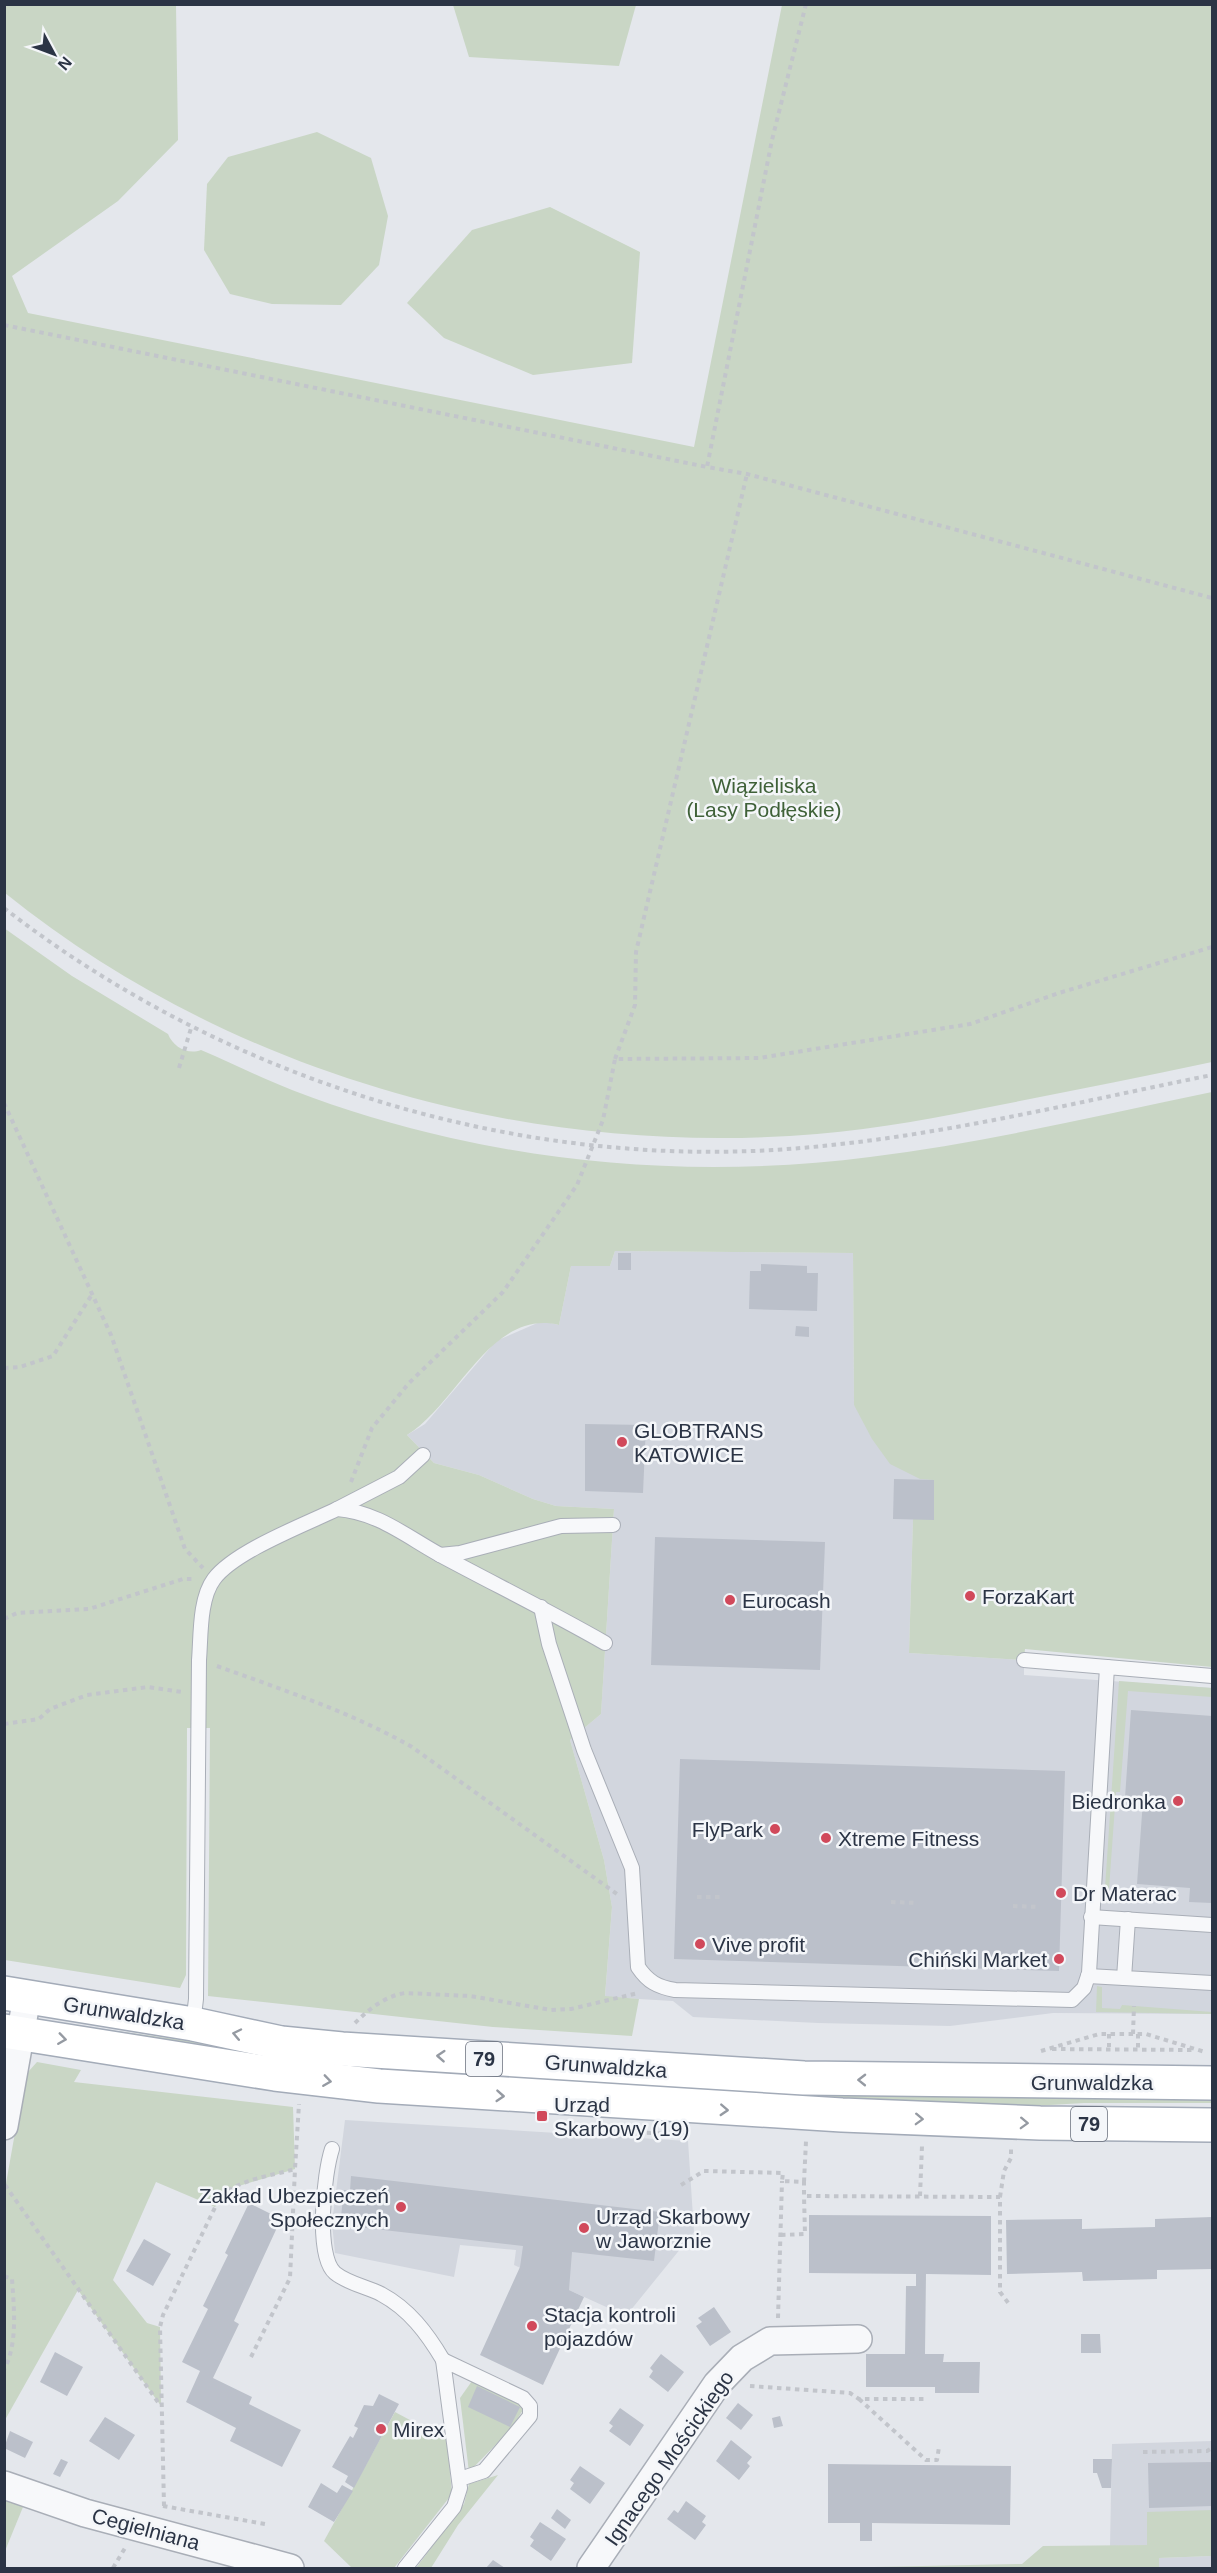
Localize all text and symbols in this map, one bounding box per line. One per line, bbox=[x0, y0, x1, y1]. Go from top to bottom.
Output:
north arrow bbox=[24, 24, 84, 84]
text: N bbox=[55, 54, 75, 73]
park label: Wiązieliska (Lasy Podłęskie) bbox=[686, 774, 842, 821]
place label: GLOBTRANS KATOWICE bbox=[634, 1419, 764, 1466]
marker: GLOBTRANS KATOWICE bbox=[615, 1435, 629, 1449]
place label: ForzaKart bbox=[982, 1585, 1074, 1608]
place label: Eurocash bbox=[742, 1589, 831, 1612]
marker: ForzaKart bbox=[963, 1589, 977, 1603]
marker: Eurocash bbox=[723, 1593, 737, 1607]
place label: Biedronka bbox=[1071, 1790, 1166, 1813]
marker: Biedronka bbox=[1171, 1794, 1185, 1808]
place label: FlyPark bbox=[692, 1818, 763, 1841]
marker: FlyPark bbox=[768, 1822, 782, 1836]
place label: Xtreme Fitness bbox=[838, 1827, 979, 1850]
marker: Xtreme Fitness bbox=[819, 1831, 833, 1845]
place label: Dr Materac bbox=[1073, 1882, 1177, 1905]
marker: Dr Materac bbox=[1054, 1886, 1068, 1900]
place label: Vive profit bbox=[712, 1933, 805, 1956]
marker: Vive profit bbox=[693, 1937, 707, 1951]
place label: Chiński Market bbox=[908, 1948, 1047, 1971]
marker: Chiński Market bbox=[1052, 1952, 1066, 1966]
street label: Grunwaldzka bbox=[62, 1992, 187, 2034]
one-way arrow bbox=[232, 2028, 242, 2041]
one-way arrow bbox=[58, 2033, 67, 2045]
road number: 79 bbox=[466, 2042, 502, 2076]
one-way arrow bbox=[436, 2050, 445, 2063]
street label: Grunwaldzka bbox=[544, 2050, 668, 2082]
street label: Grunwaldzka bbox=[1031, 2071, 1154, 2094]
one-way arrow bbox=[322, 2074, 332, 2087]
one-way arrow bbox=[858, 2074, 867, 2086]
one-way arrow bbox=[495, 2089, 504, 2102]
place label: Urząd Skarbowy (19) bbox=[554, 2093, 689, 2140]
one-way arrow bbox=[719, 2103, 728, 2116]
road number: 79 bbox=[1071, 2107, 1107, 2141]
marker: Urząd Skarbowy (19) bbox=[535, 2109, 549, 2123]
one-way arrow bbox=[914, 2112, 923, 2125]
one-way arrow bbox=[1020, 2117, 1029, 2129]
place label: Zakład Ubezpieczeń Społecznych bbox=[199, 2184, 389, 2231]
marker: Zakład Ubezpieczeń Społecznych bbox=[394, 2200, 408, 2214]
place label: Urząd Skarbowy w Jaworznie bbox=[595, 2205, 751, 2252]
marker: Urząd Skarbowy w Jaworznie bbox=[577, 2221, 591, 2235]
place label: Stacja kontroli pojazdów bbox=[544, 2303, 676, 2350]
marker: Stacja kontroli pojazdów bbox=[525, 2319, 539, 2333]
street label: Ignacego Mościckiego bbox=[600, 2366, 738, 2550]
place label: Mirex bbox=[393, 2418, 445, 2441]
marker: Mirex bbox=[374, 2422, 388, 2436]
street label: Cegielniana bbox=[89, 2504, 203, 2555]

